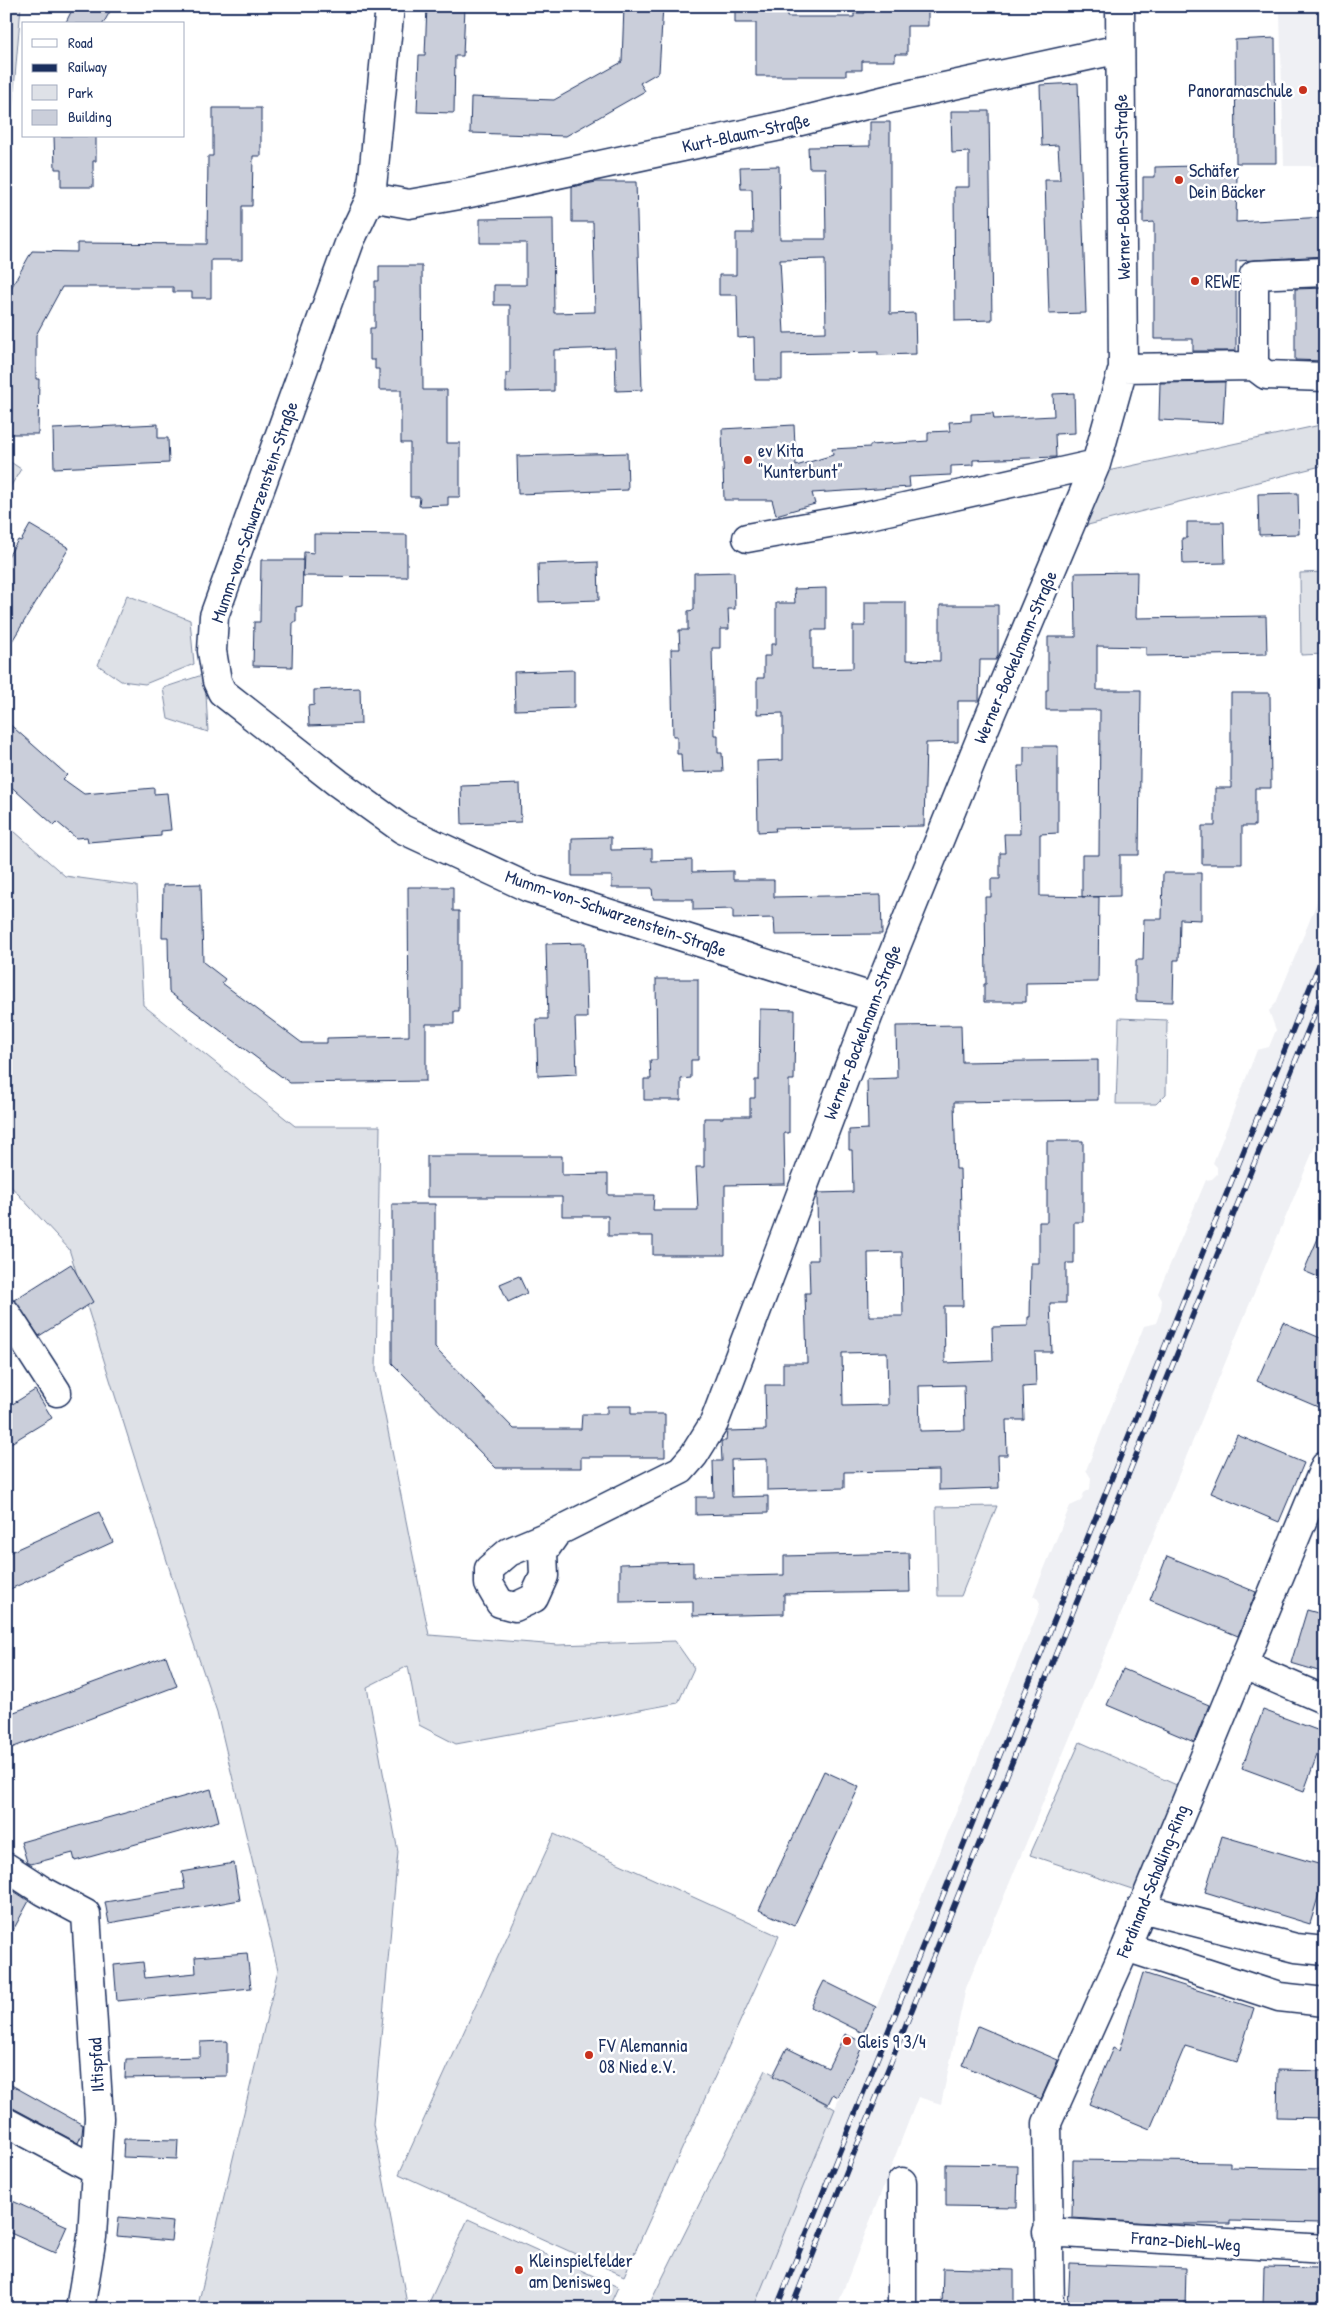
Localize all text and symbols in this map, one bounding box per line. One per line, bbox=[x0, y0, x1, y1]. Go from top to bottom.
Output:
legend bbox=[22, 22, 185, 138]
text: Road bbox=[68, 32, 93, 53]
text: Railway bbox=[68, 56, 107, 77]
place label: Panoramaschule bbox=[1188, 78, 1293, 103]
text: Park bbox=[68, 82, 93, 103]
marker: Panoramaschule bbox=[1297, 84, 1309, 96]
street label: Werner-Bockelmann-Straße bbox=[1108, 94, 1136, 280]
text: Building bbox=[68, 106, 112, 127]
street label: Kurt-Blaum-Straße bbox=[680, 107, 812, 159]
place label: Schäfer Dein Bäcker bbox=[1189, 158, 1266, 204]
marker: Schäfer Dein Bäcker bbox=[1173, 174, 1185, 186]
place label: REWE bbox=[1205, 269, 1240, 294]
marker: REWE bbox=[1189, 275, 1201, 287]
street label: Mumm-von-Schwarzenstein-Straße bbox=[204, 398, 304, 626]
place label: ev Kita "Kunterbunt" bbox=[758, 438, 843, 484]
marker: ev Kita "Kunterbunt" bbox=[742, 454, 754, 466]
street label: Werner-Bockelmann-Straße bbox=[967, 567, 1063, 747]
street label: Mumm-von-Schwarzenstein-Straße bbox=[502, 863, 730, 963]
street label: Werner-Bockelmann-Straße bbox=[817, 941, 907, 1123]
street label: Ferdinand-Scholling-Ring bbox=[1109, 1801, 1194, 1962]
place label: Gleis 9 3/4 bbox=[857, 2029, 926, 2054]
place label: FV Alemannia 08 Nied e.V. bbox=[598, 2033, 687, 2079]
marker: Gleis 9 3/4 bbox=[841, 2035, 853, 2047]
street label: Iltispfad bbox=[82, 2037, 110, 2093]
marker: FV Alemannia 08 Nied e.V. bbox=[583, 2049, 595, 2061]
street label: Franz-Diehl-Weg bbox=[1130, 2225, 1241, 2257]
place label: Kleinspielfelder am Denisweg bbox=[529, 2248, 633, 2294]
marker: Kleinspielfelder am Denisweg bbox=[513, 2264, 525, 2276]

